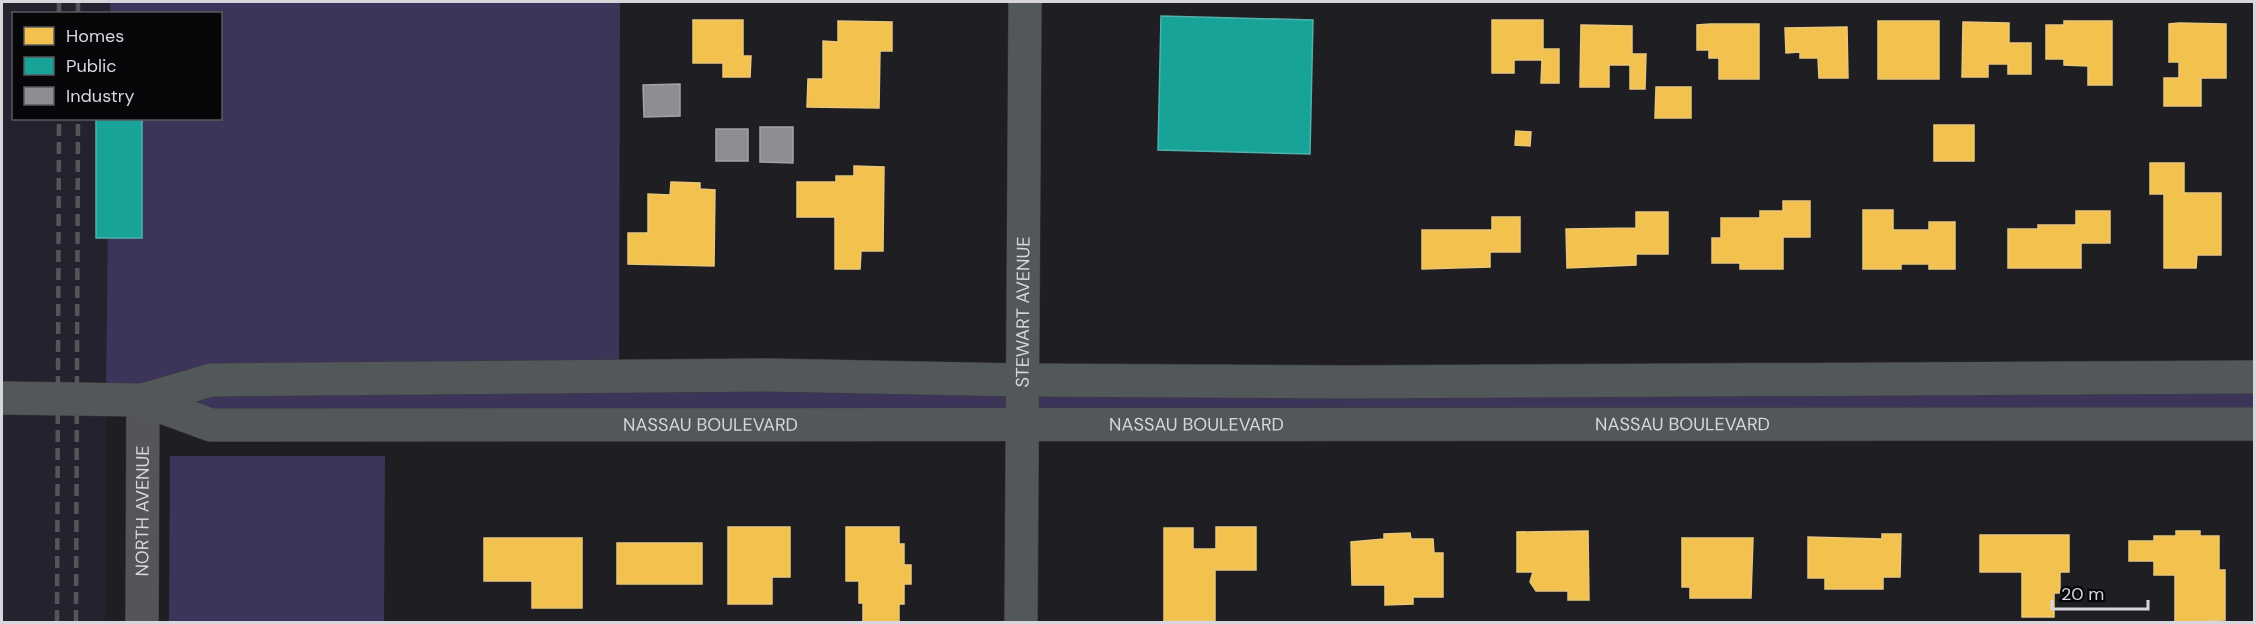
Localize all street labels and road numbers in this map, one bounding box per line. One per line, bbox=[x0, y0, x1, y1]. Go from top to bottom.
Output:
street label: STEWART AVENUE bbox=[1011, 236, 1035, 388]
street label: NASSAU BOULEVARD bbox=[1109, 412, 1284, 437]
street label: NASSAU BOULEVARD bbox=[1595, 412, 1770, 436]
street label: NASSAU BOULEVARD bbox=[623, 413, 798, 437]
street label: NORTH AVENUE bbox=[130, 445, 155, 577]

